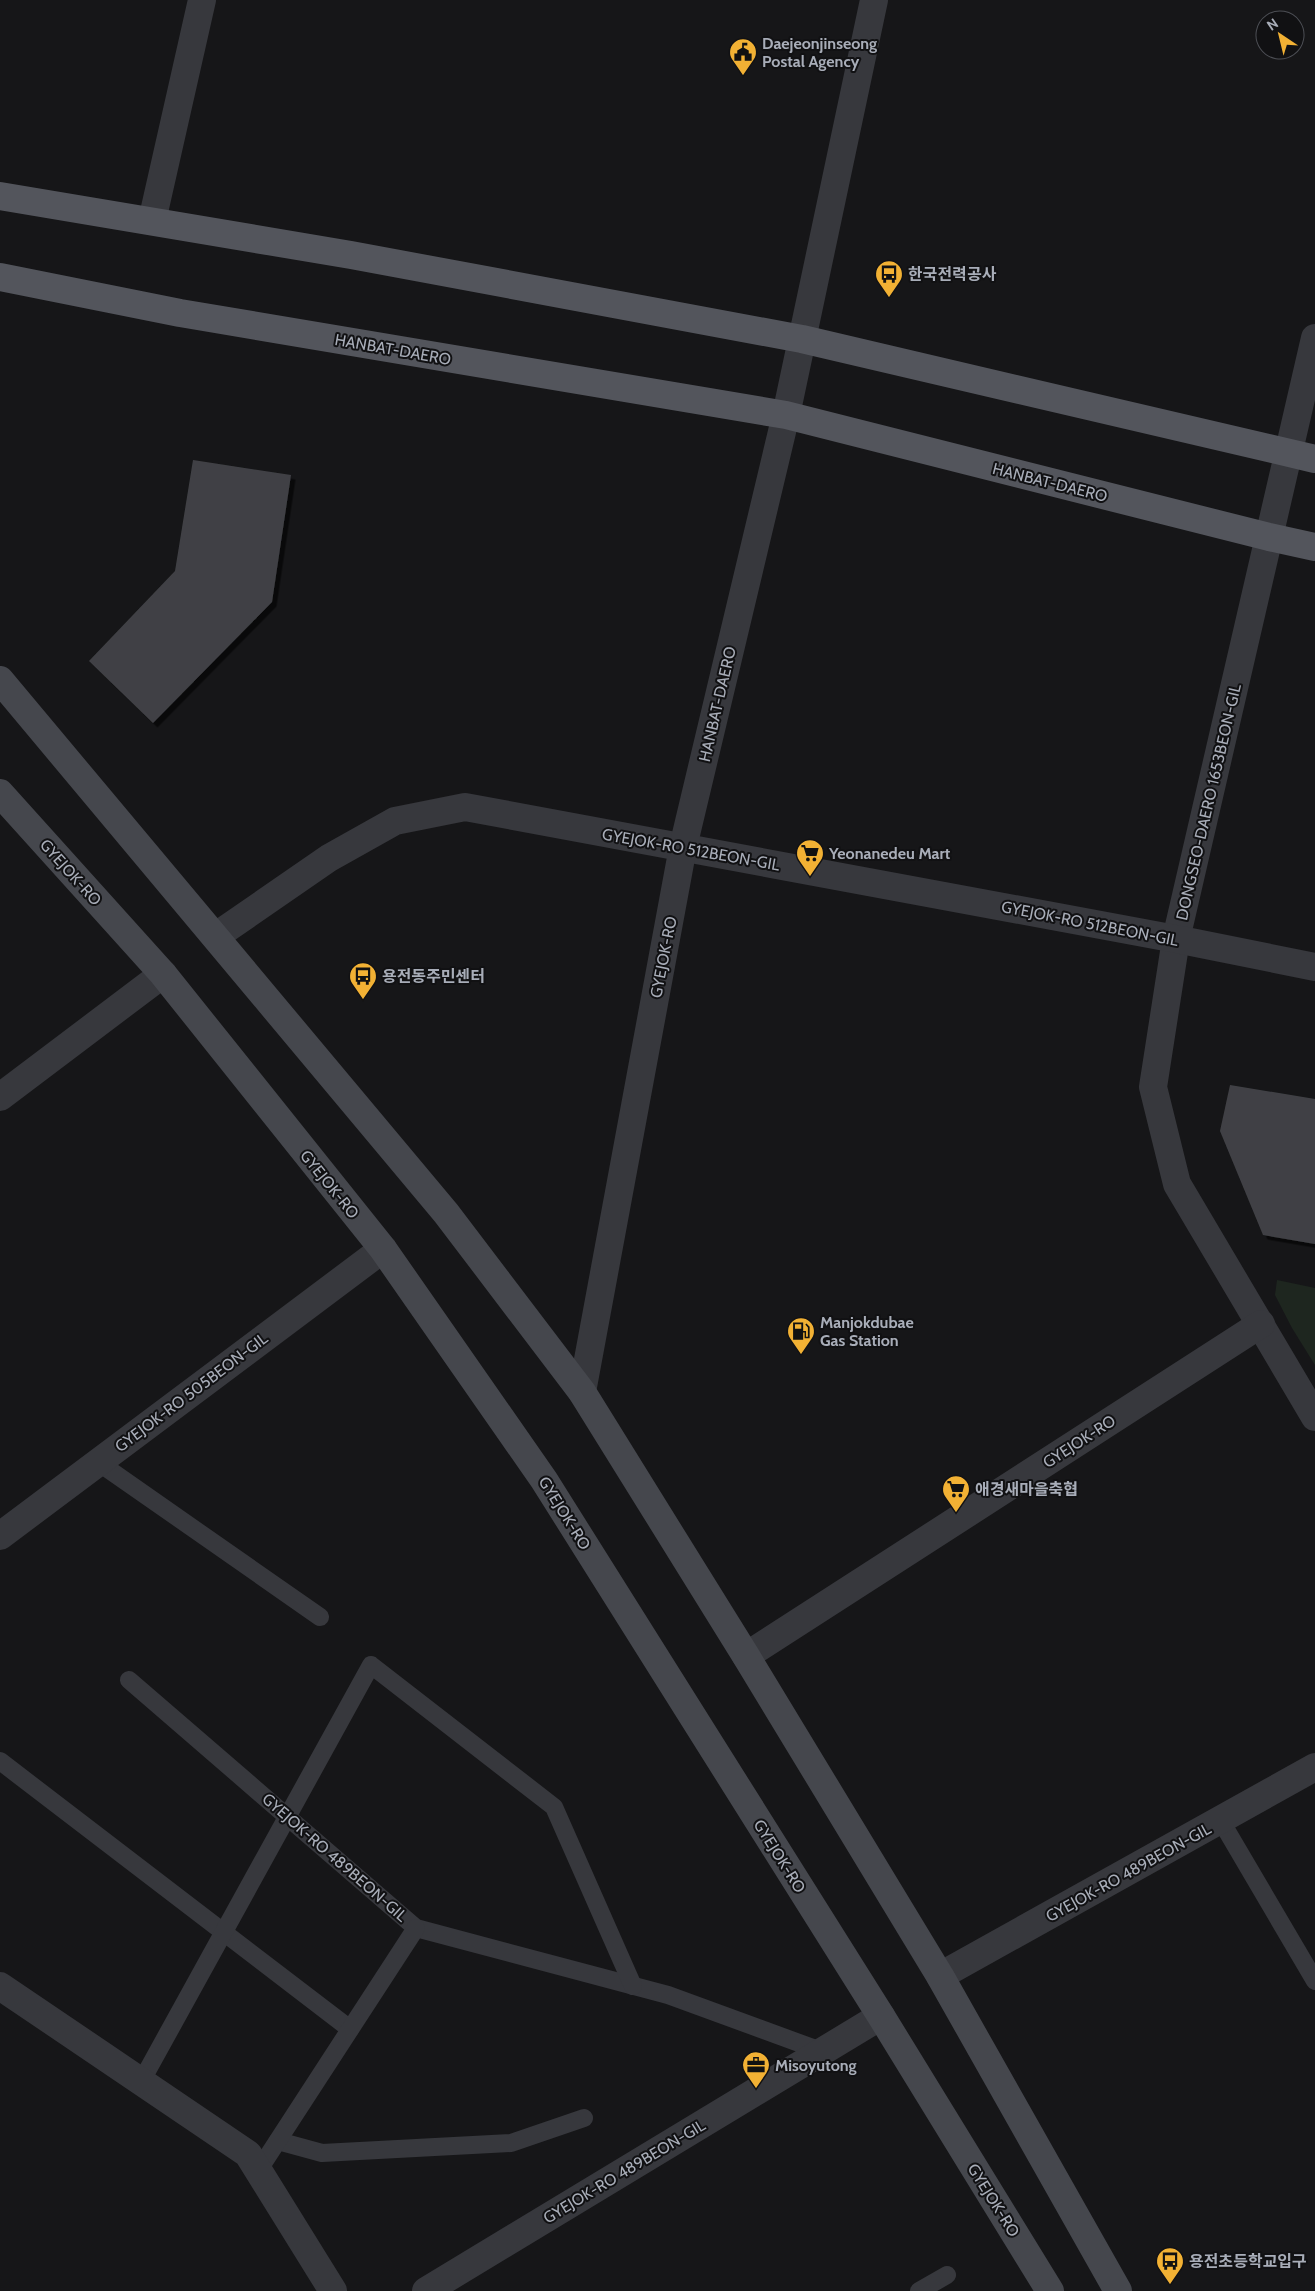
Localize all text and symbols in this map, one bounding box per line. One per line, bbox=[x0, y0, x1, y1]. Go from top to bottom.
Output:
north arrow bbox=[1255, 10, 1305, 60]
text: N bbox=[1263, 14, 1282, 35]
place label: Daejeonjinseong Postal Agency bbox=[762, 34, 877, 71]
public building icon: Daejeonjinseong Postal Agency bbox=[728, 37, 758, 76]
bus stop icon: 한국전력공사 bbox=[874, 259, 904, 298]
place label: 한국전력공사 bbox=[908, 265, 997, 284]
street label: HANBAT-DAERO bbox=[333, 330, 453, 369]
street label: HANBAT-DAERO bbox=[990, 459, 1109, 506]
street label: HANBAT-DAERO bbox=[695, 645, 740, 764]
street label: DONGSEO-DAERO 1653BEON-GIL bbox=[1172, 682, 1245, 922]
street label: GYEJOK-RO 512BEON-GIL bbox=[601, 825, 781, 874]
street label: GYEJOK-RO bbox=[36, 835, 105, 909]
supermarket icon: Yeonanedeu Mart bbox=[795, 838, 825, 877]
place label: Yeonanedeu Mart bbox=[828, 844, 951, 863]
street label: GYEJOK-RO 512BEON-GIL bbox=[1000, 897, 1180, 950]
street label: GYEJOK-RO bbox=[646, 915, 681, 999]
bus stop icon: 용전동주민센터 bbox=[348, 961, 378, 1000]
place label: 용전동주민센터 bbox=[382, 967, 485, 986]
street label: GYEJOK-RO bbox=[296, 1146, 363, 1222]
place label: Manjokdubae Gas Station bbox=[820, 1313, 914, 1350]
fuel station icon: Manjokdubae Gas Station bbox=[786, 1316, 816, 1355]
street label: GYEJOK-RO 505BEON-GIL bbox=[111, 1329, 271, 1456]
street label: GYEJOK-RO bbox=[1039, 1411, 1119, 1472]
street label: GYEJOK-RO bbox=[535, 1473, 595, 1553]
supermarket icon: 애경새마을축협 bbox=[941, 1474, 971, 1513]
place label: 애경새마을축협 bbox=[975, 1480, 1078, 1499]
street label: GYEJOK-RO 489BEON-GIL bbox=[258, 1789, 411, 1925]
street label: GYEJOK-RO bbox=[750, 1816, 810, 1896]
street label: GYEJOK-RO 489BEON-GIL bbox=[1042, 1819, 1214, 1926]
office icon: Misoyutong bbox=[741, 2050, 771, 2089]
place label: Misoyutong bbox=[775, 2056, 857, 2075]
street label: GYEJOK-RO 489BEON-GIL bbox=[540, 2115, 709, 2227]
street label: GYEJOK-RO bbox=[964, 2160, 1024, 2240]
bus stop icon: 용전초등학교입구 bbox=[1155, 2246, 1185, 2285]
place label: 용전초등학교입구 bbox=[1189, 2252, 1307, 2271]

